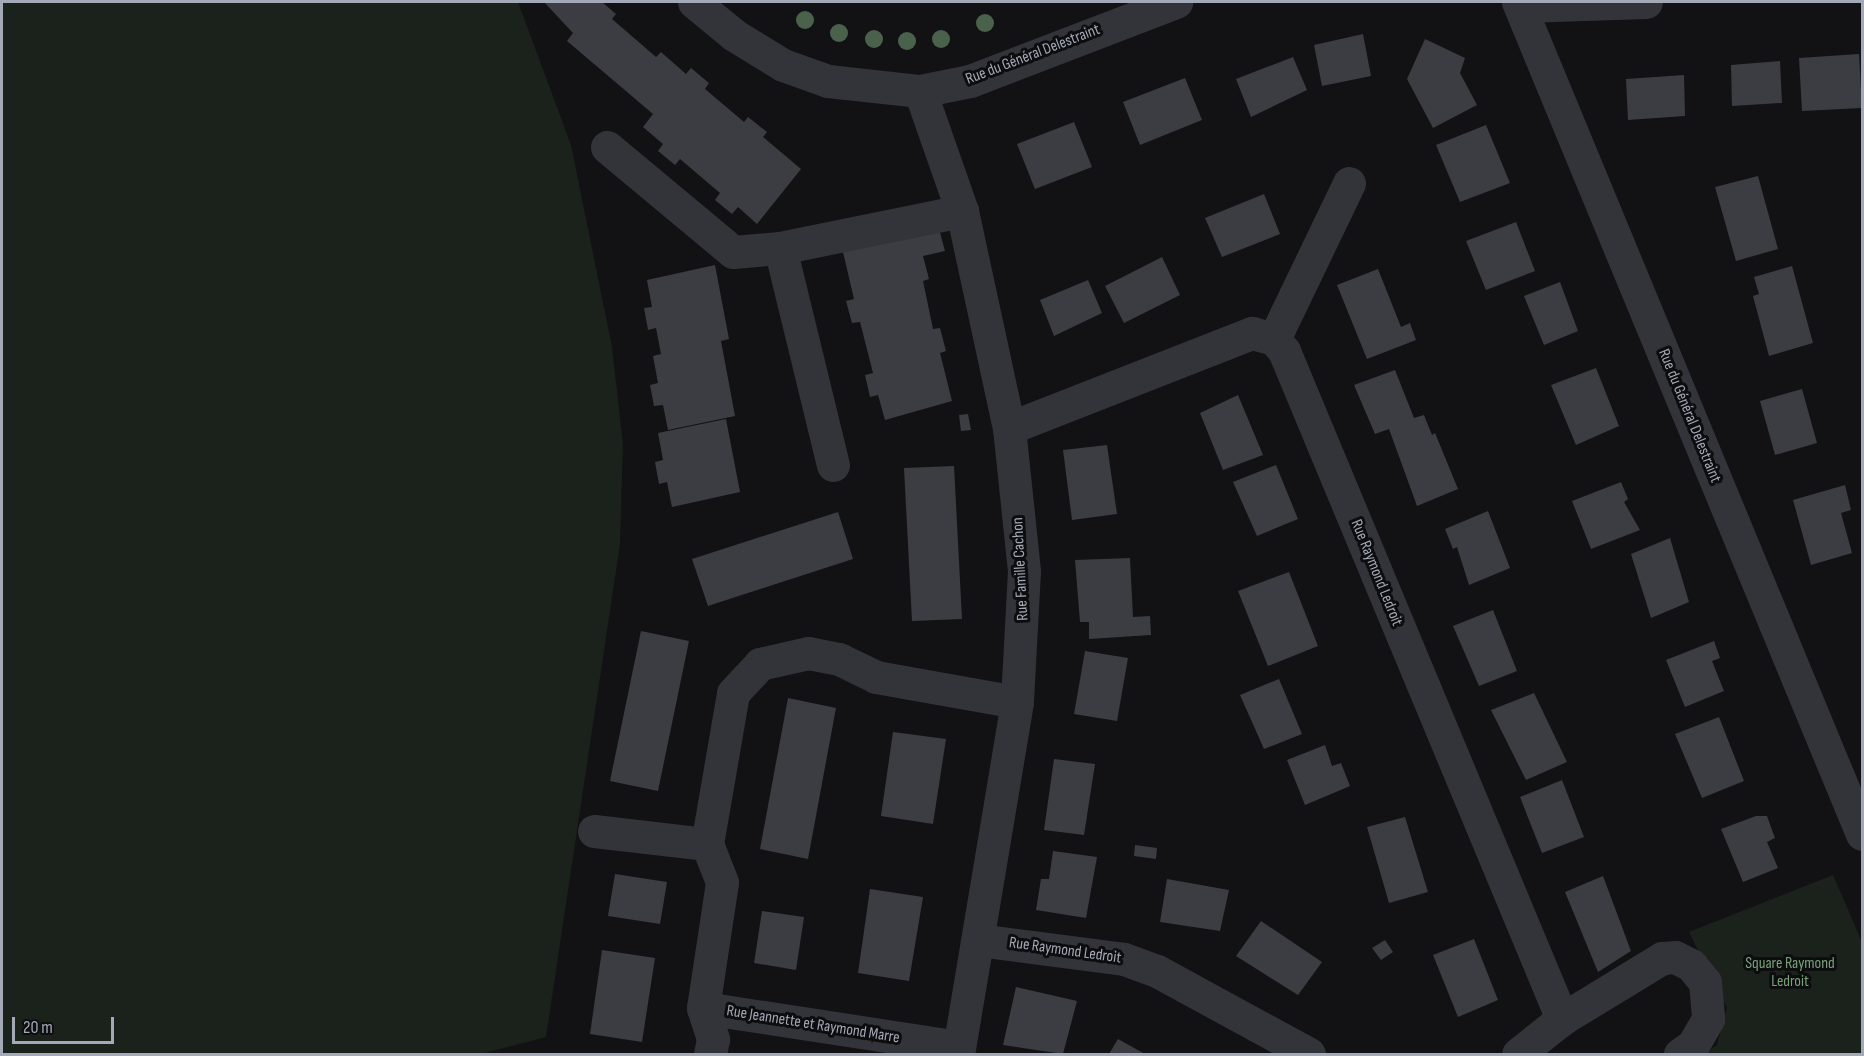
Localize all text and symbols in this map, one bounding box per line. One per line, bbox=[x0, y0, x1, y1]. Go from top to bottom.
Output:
street label: Rue du Général Delestraint bbox=[963, 21, 1103, 89]
street label: Rue du Général Delestraint bbox=[1653, 346, 1725, 486]
street label: Rue Famille Cachon bbox=[1009, 517, 1033, 621]
street label: Rue Raymond Ledroit bbox=[1346, 517, 1406, 629]
street label: Rue Raymond Ledroit bbox=[1008, 934, 1122, 968]
park label: Square Raymond Ledroit bbox=[1745, 954, 1835, 992]
street label: Rue Jeannette et Raymond Marre bbox=[725, 1002, 901, 1048]
scale bar bbox=[15, 1005, 117, 1043]
text: 20 m bbox=[23, 1017, 53, 1038]

